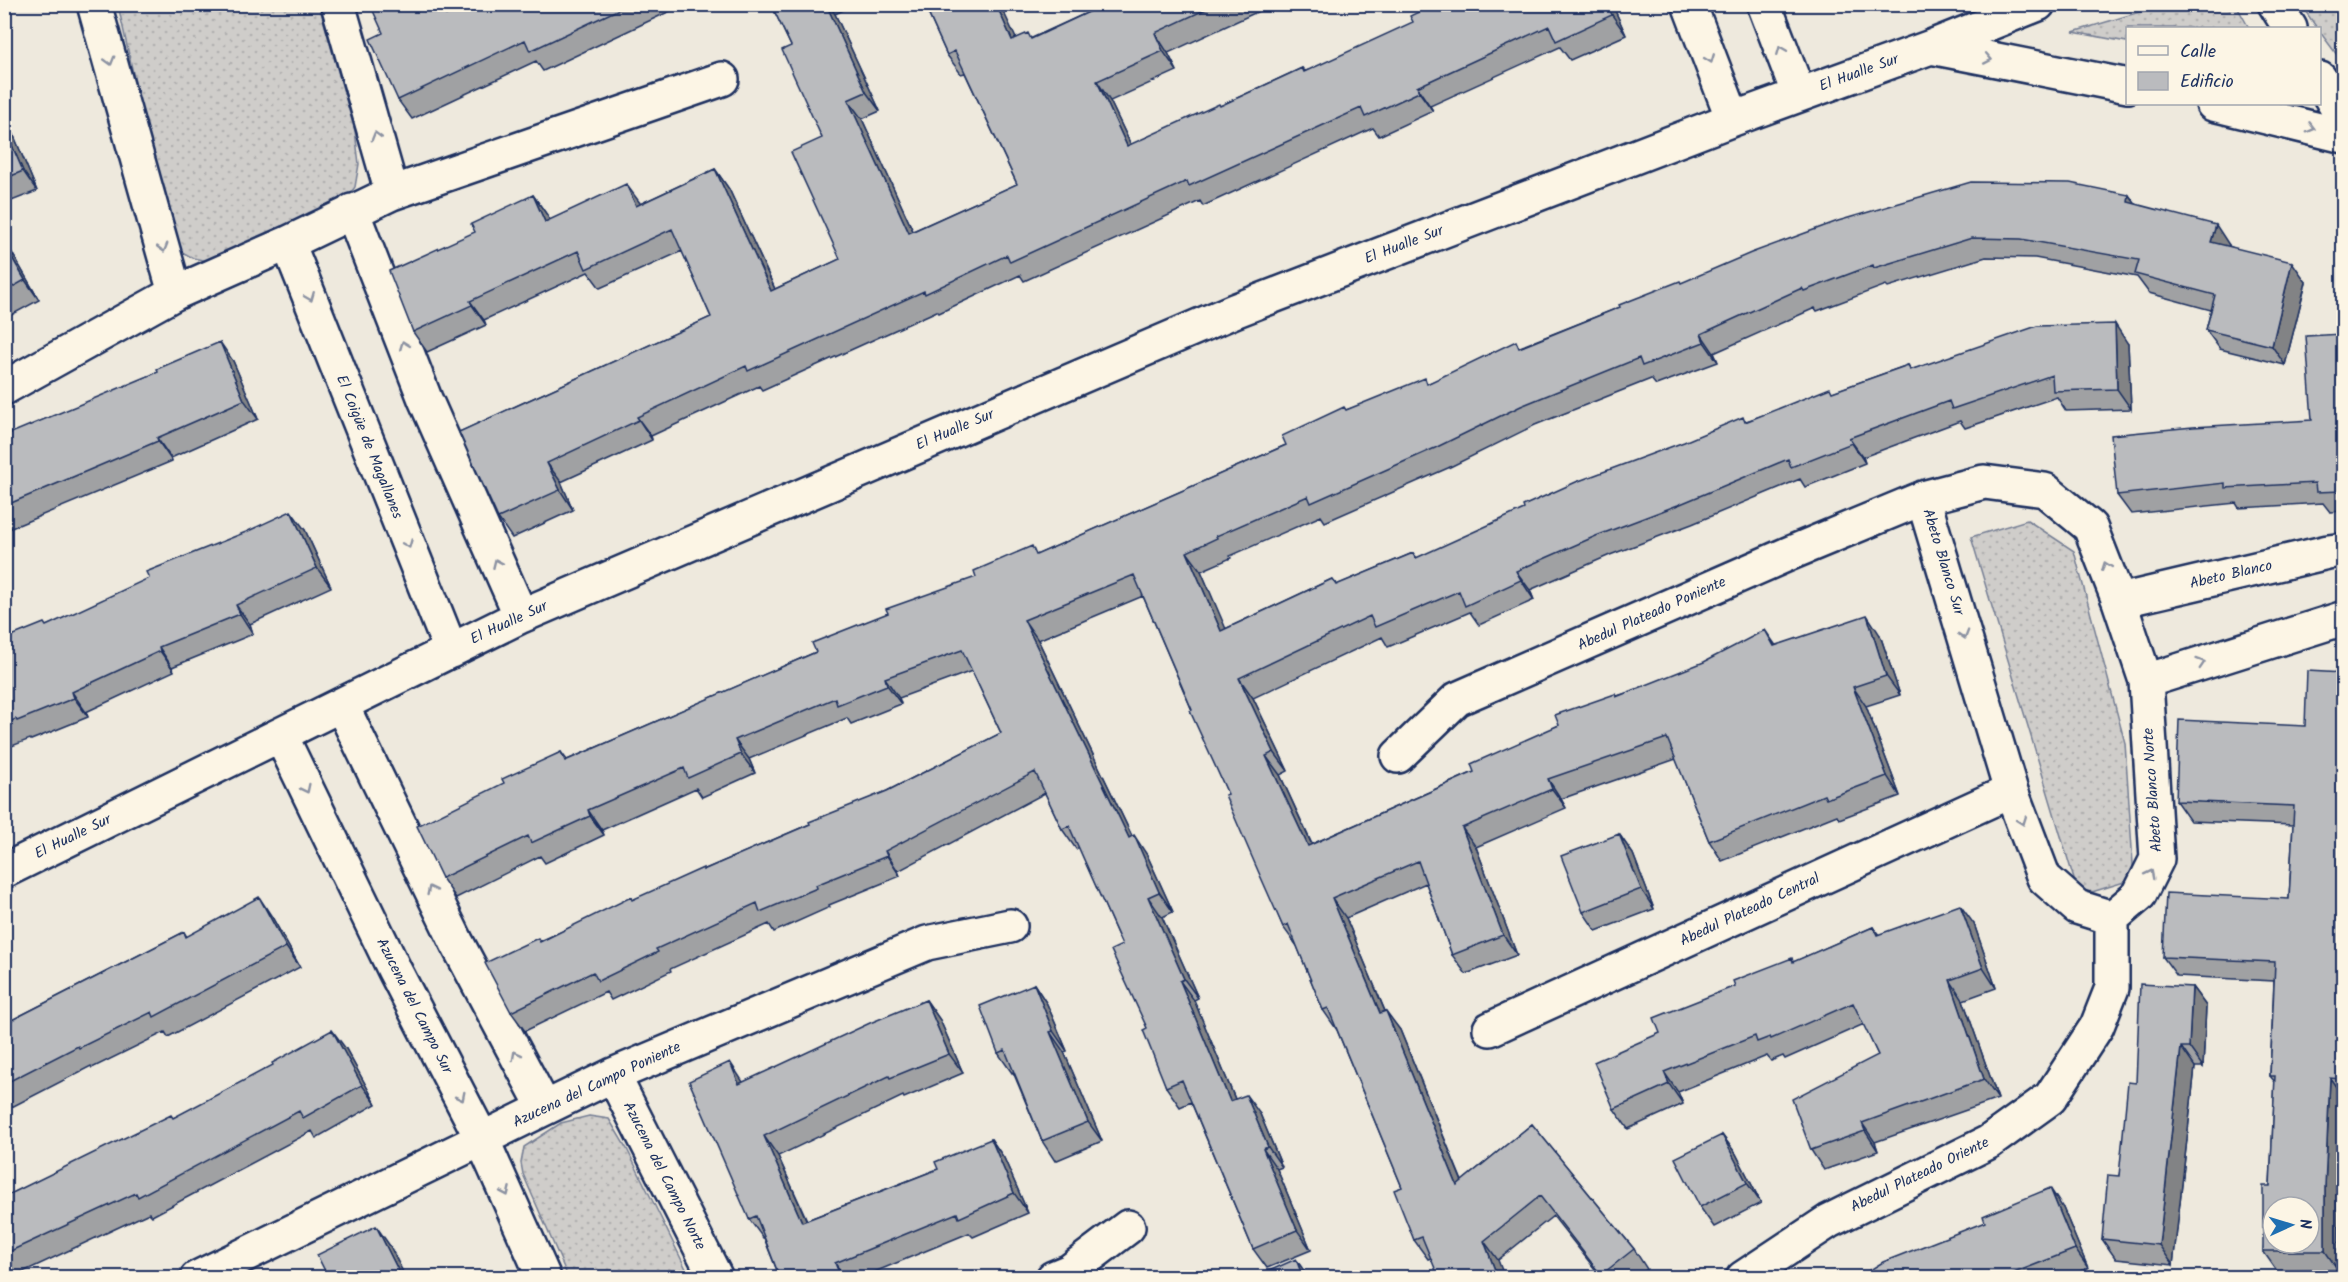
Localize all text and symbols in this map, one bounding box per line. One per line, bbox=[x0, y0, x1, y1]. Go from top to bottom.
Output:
legend bbox=[2126, 27, 2321, 105]
text: Calle bbox=[2180, 38, 2216, 67]
one-way arrow bbox=[1776, 45, 1788, 56]
street label: El Hualle Sur bbox=[1816, 47, 1903, 98]
one-way arrow bbox=[1983, 52, 1993, 65]
one-way arrow bbox=[1703, 53, 1716, 64]
one-way arrow bbox=[103, 55, 115, 66]
text: Edificio bbox=[2180, 68, 2234, 97]
one-way arrow bbox=[2305, 120, 2315, 133]
one-way arrow bbox=[370, 131, 383, 141]
street label: El Hualle Sur bbox=[1361, 219, 1448, 271]
one-way arrow bbox=[156, 243, 168, 253]
one-way arrow bbox=[303, 291, 315, 302]
one-way arrow bbox=[398, 340, 411, 350]
street label: El Coigüe de Magallanes bbox=[329, 371, 409, 523]
street label: El Hualle Sur bbox=[912, 402, 999, 457]
street label: Abeto Blanco Sur bbox=[1915, 506, 1971, 619]
one-way arrow bbox=[401, 537, 413, 548]
street label: Abeto Blanco bbox=[2187, 554, 2275, 596]
one-way arrow bbox=[493, 558, 505, 569]
one-way arrow bbox=[2101, 561, 2113, 572]
street label: Abedul Plateado Poniente bbox=[1574, 570, 1731, 658]
street label: El Hualle Sur bbox=[466, 594, 553, 651]
one-way arrow bbox=[1957, 629, 1969, 640]
one-way arrow bbox=[2195, 658, 2206, 670]
street label: Abeto Blanco Norte bbox=[2137, 727, 2169, 853]
one-way arrow bbox=[299, 782, 311, 793]
street label: El Hualle Sur bbox=[30, 808, 116, 866]
one-way arrow bbox=[2015, 815, 2028, 826]
street label: Abedul Plateado Central bbox=[1676, 867, 1824, 953]
one-way arrow bbox=[2142, 870, 2154, 881]
one-way arrow bbox=[427, 886, 439, 897]
street label: Azucena del Campo Sur bbox=[369, 934, 459, 1079]
street label: Azucena del Campo Poniente bbox=[509, 1035, 685, 1135]
one-way arrow bbox=[512, 1051, 523, 1061]
one-way arrow bbox=[453, 1091, 465, 1102]
street label: Azucena del Campo Norte bbox=[616, 1098, 712, 1255]
street label: Abedul Plateado Oriente bbox=[1846, 1131, 1994, 1219]
one-way arrow bbox=[499, 1186, 511, 1197]
north arrow bbox=[2261, 1195, 2321, 1255]
text: N bbox=[2292, 1218, 2317, 1230]

